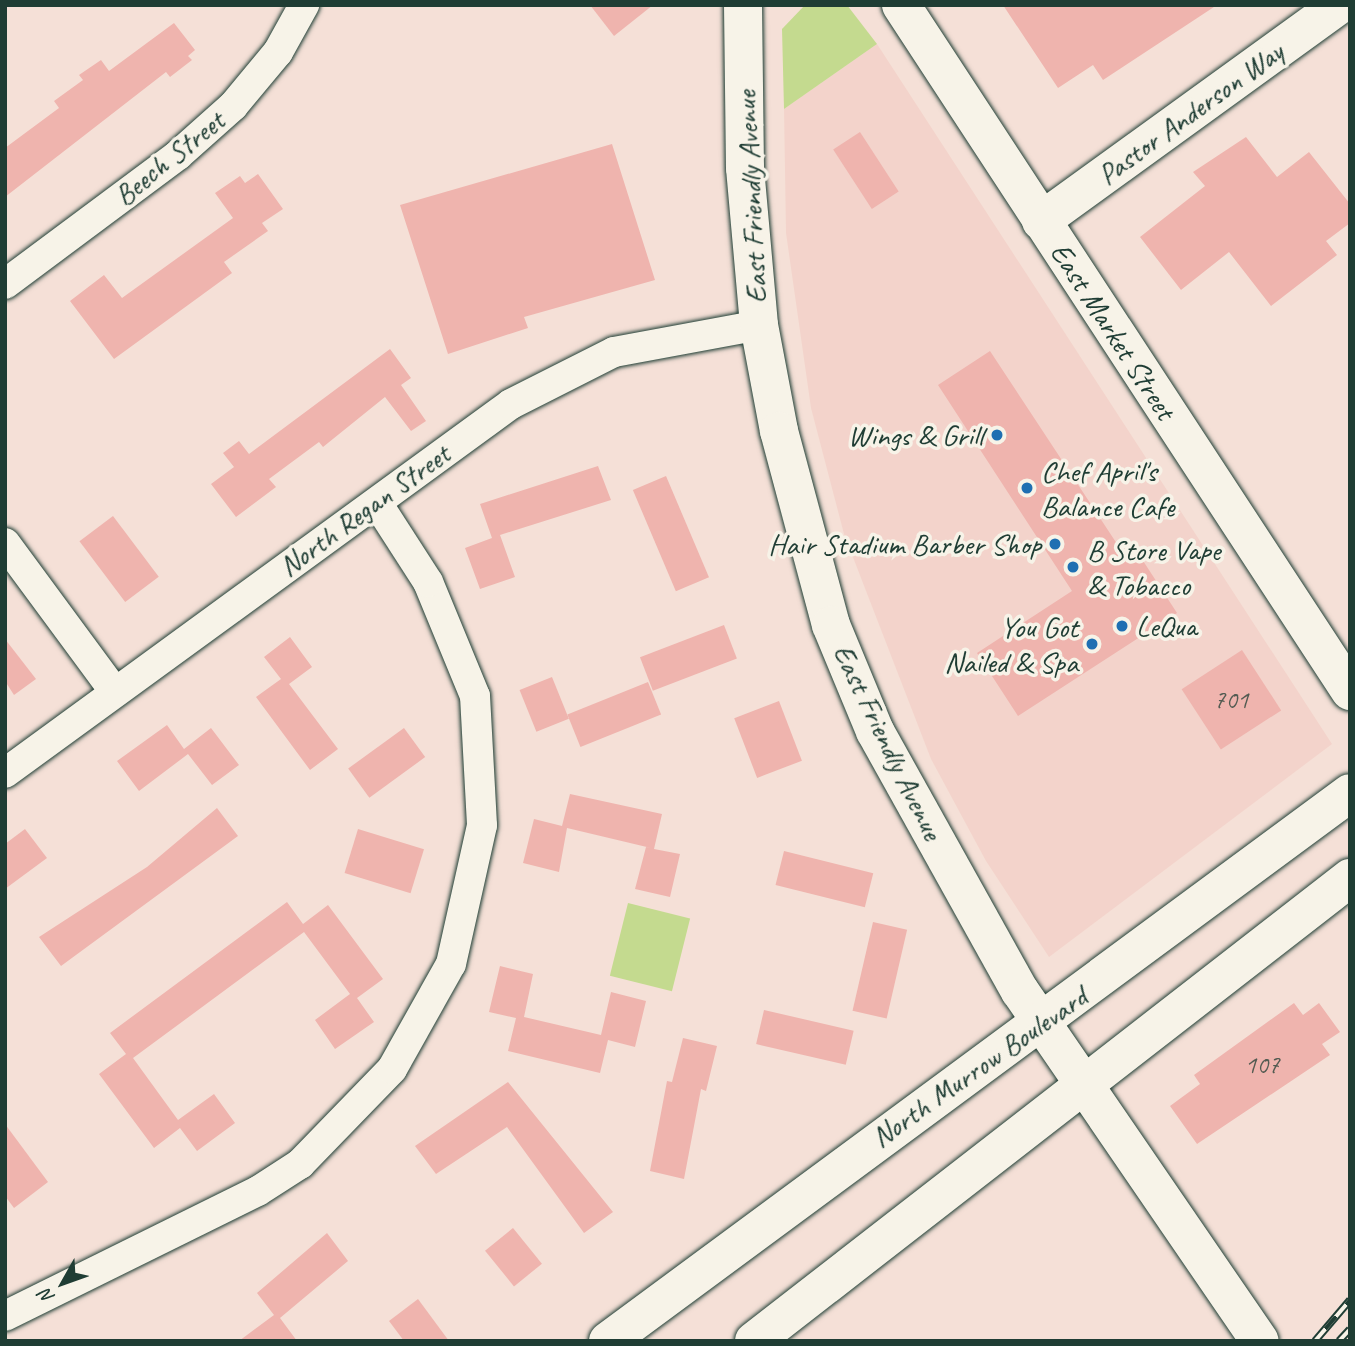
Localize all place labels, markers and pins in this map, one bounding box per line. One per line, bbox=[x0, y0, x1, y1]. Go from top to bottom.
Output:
place label: Wings & Grill bbox=[848, 417, 983, 453]
marker: Wings & Grill bbox=[989, 427, 1005, 443]
place label: Chef April's Balance Cafe bbox=[1041, 453, 1174, 524]
marker: Chef April's Balance Cafe bbox=[1019, 480, 1035, 496]
place label: Hair Stadium Barber Shop bbox=[765, 526, 1041, 562]
place label: B Store Vape & Tobacco bbox=[1087, 532, 1221, 602]
marker: Hair Stadium Barber Shop bbox=[1047, 536, 1063, 552]
marker: B Store Vape & Tobacco bbox=[1065, 559, 1081, 575]
place label: LeQua bbox=[1136, 608, 1197, 644]
place label: You Got Nailed & Spa bbox=[944, 609, 1078, 680]
marker: LeQua bbox=[1114, 618, 1130, 634]
marker: You Got Nailed & Spa bbox=[1084, 636, 1100, 652]

